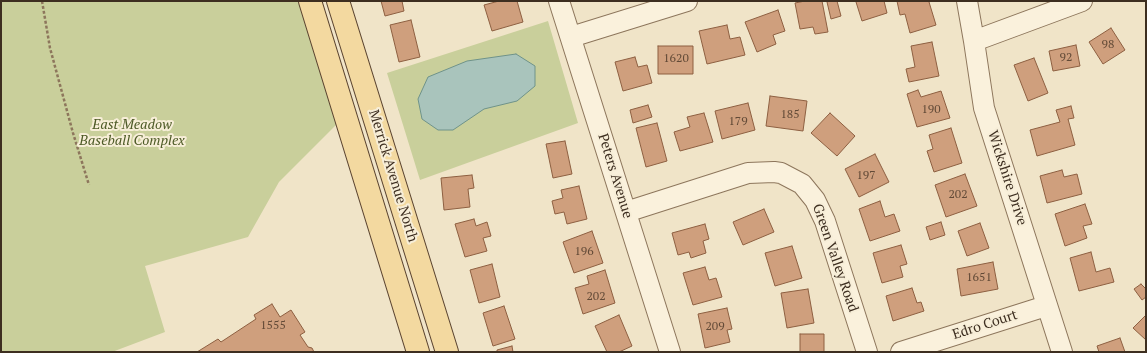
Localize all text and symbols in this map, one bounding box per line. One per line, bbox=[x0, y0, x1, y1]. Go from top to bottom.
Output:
house number: 98 bbox=[1102, 38, 1114, 52]
house number: 92 bbox=[1060, 51, 1072, 65]
house number: 1620 bbox=[663, 52, 689, 66]
house number: 190 bbox=[921, 103, 941, 117]
street label: Merrick Avenue North bbox=[365, 108, 421, 244]
house number: 185 bbox=[780, 108, 800, 122]
house number: 179 bbox=[728, 115, 748, 129]
park label: East Meadow Baseball Complex bbox=[79, 117, 185, 150]
street label: Wickshire Drive bbox=[984, 128, 1030, 228]
street label: Peters Avenue bbox=[594, 132, 636, 220]
house number: 197 bbox=[856, 169, 876, 183]
house number: 202 bbox=[948, 188, 968, 202]
street label: Green Valley Road bbox=[809, 202, 861, 314]
house number: 196 bbox=[574, 245, 594, 259]
house number: 1651 bbox=[966, 271, 992, 285]
house number: 202 bbox=[586, 290, 606, 304]
street label: Edro Court bbox=[950, 307, 1020, 343]
house number: 1555 bbox=[260, 319, 286, 333]
house number: 209 bbox=[705, 320, 725, 334]

